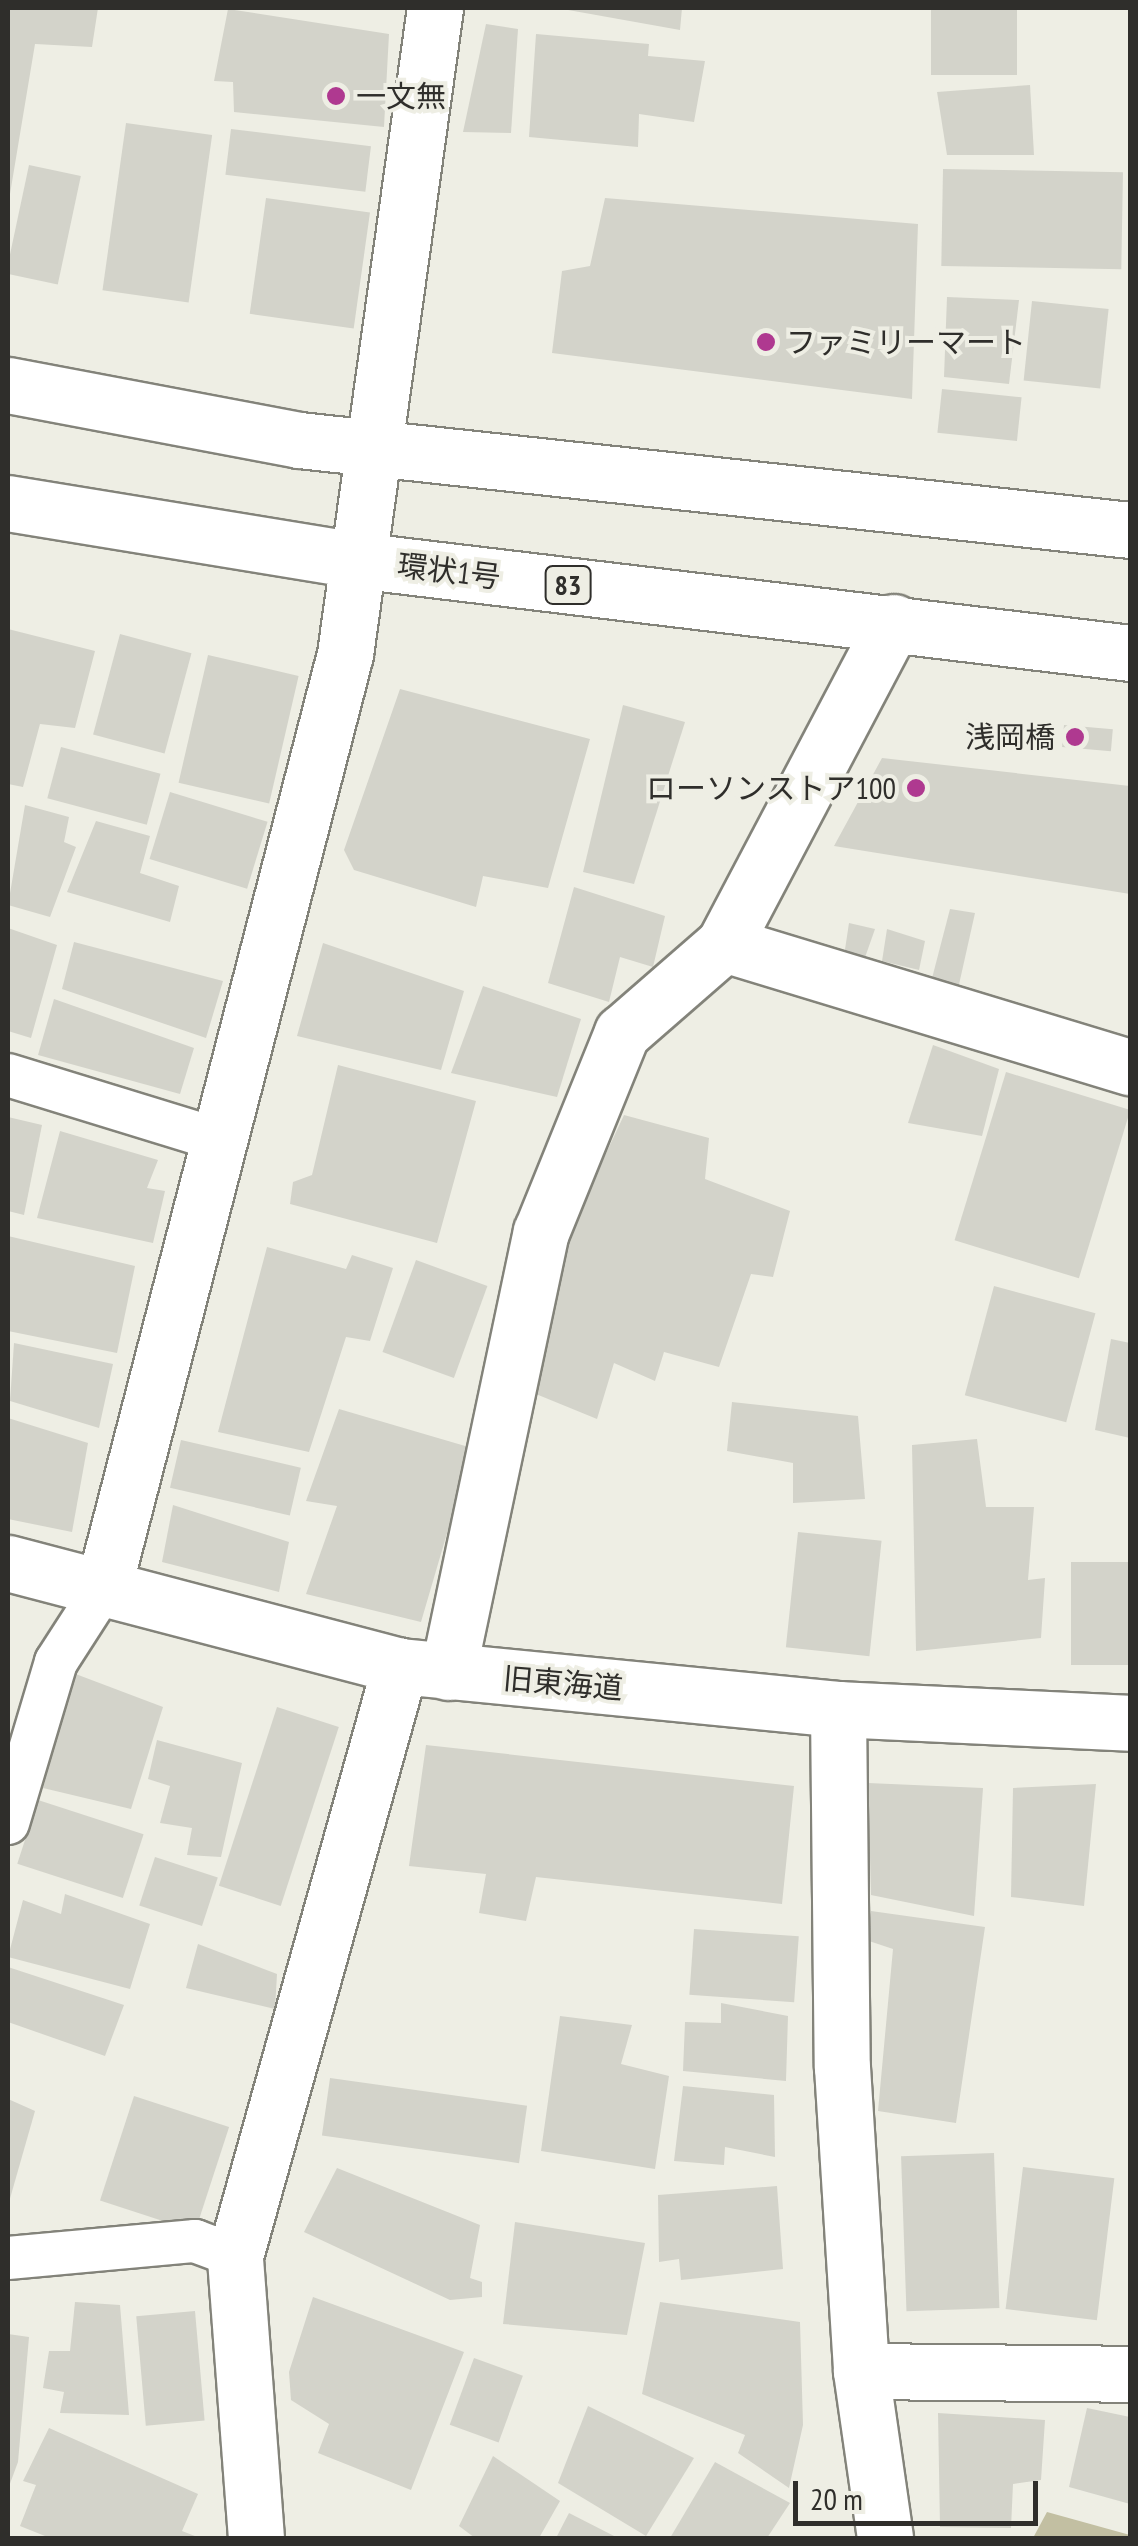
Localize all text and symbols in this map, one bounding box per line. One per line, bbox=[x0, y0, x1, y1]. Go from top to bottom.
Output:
place label: 一文無 bbox=[356, 78, 446, 114]
marker: 一文無 bbox=[325, 85, 347, 107]
place label: ファミリーマート bbox=[786, 324, 1026, 360]
marker: ファミリーマート bbox=[755, 331, 777, 353]
street label: 環状1号 bbox=[395, 547, 503, 595]
road number: 83 bbox=[543, 562, 593, 608]
place label: 浅岡橋 bbox=[965, 719, 1055, 755]
marker: 浅岡橋 bbox=[1064, 726, 1086, 748]
place label: ローソンストア100 bbox=[646, 770, 896, 806]
marker: ローソンストア100 bbox=[905, 777, 927, 799]
street label: 旧東海道 bbox=[502, 1660, 624, 1706]
scale bar bbox=[798, 2461, 1043, 2523]
text: 20 m bbox=[810, 2479, 863, 2518]

